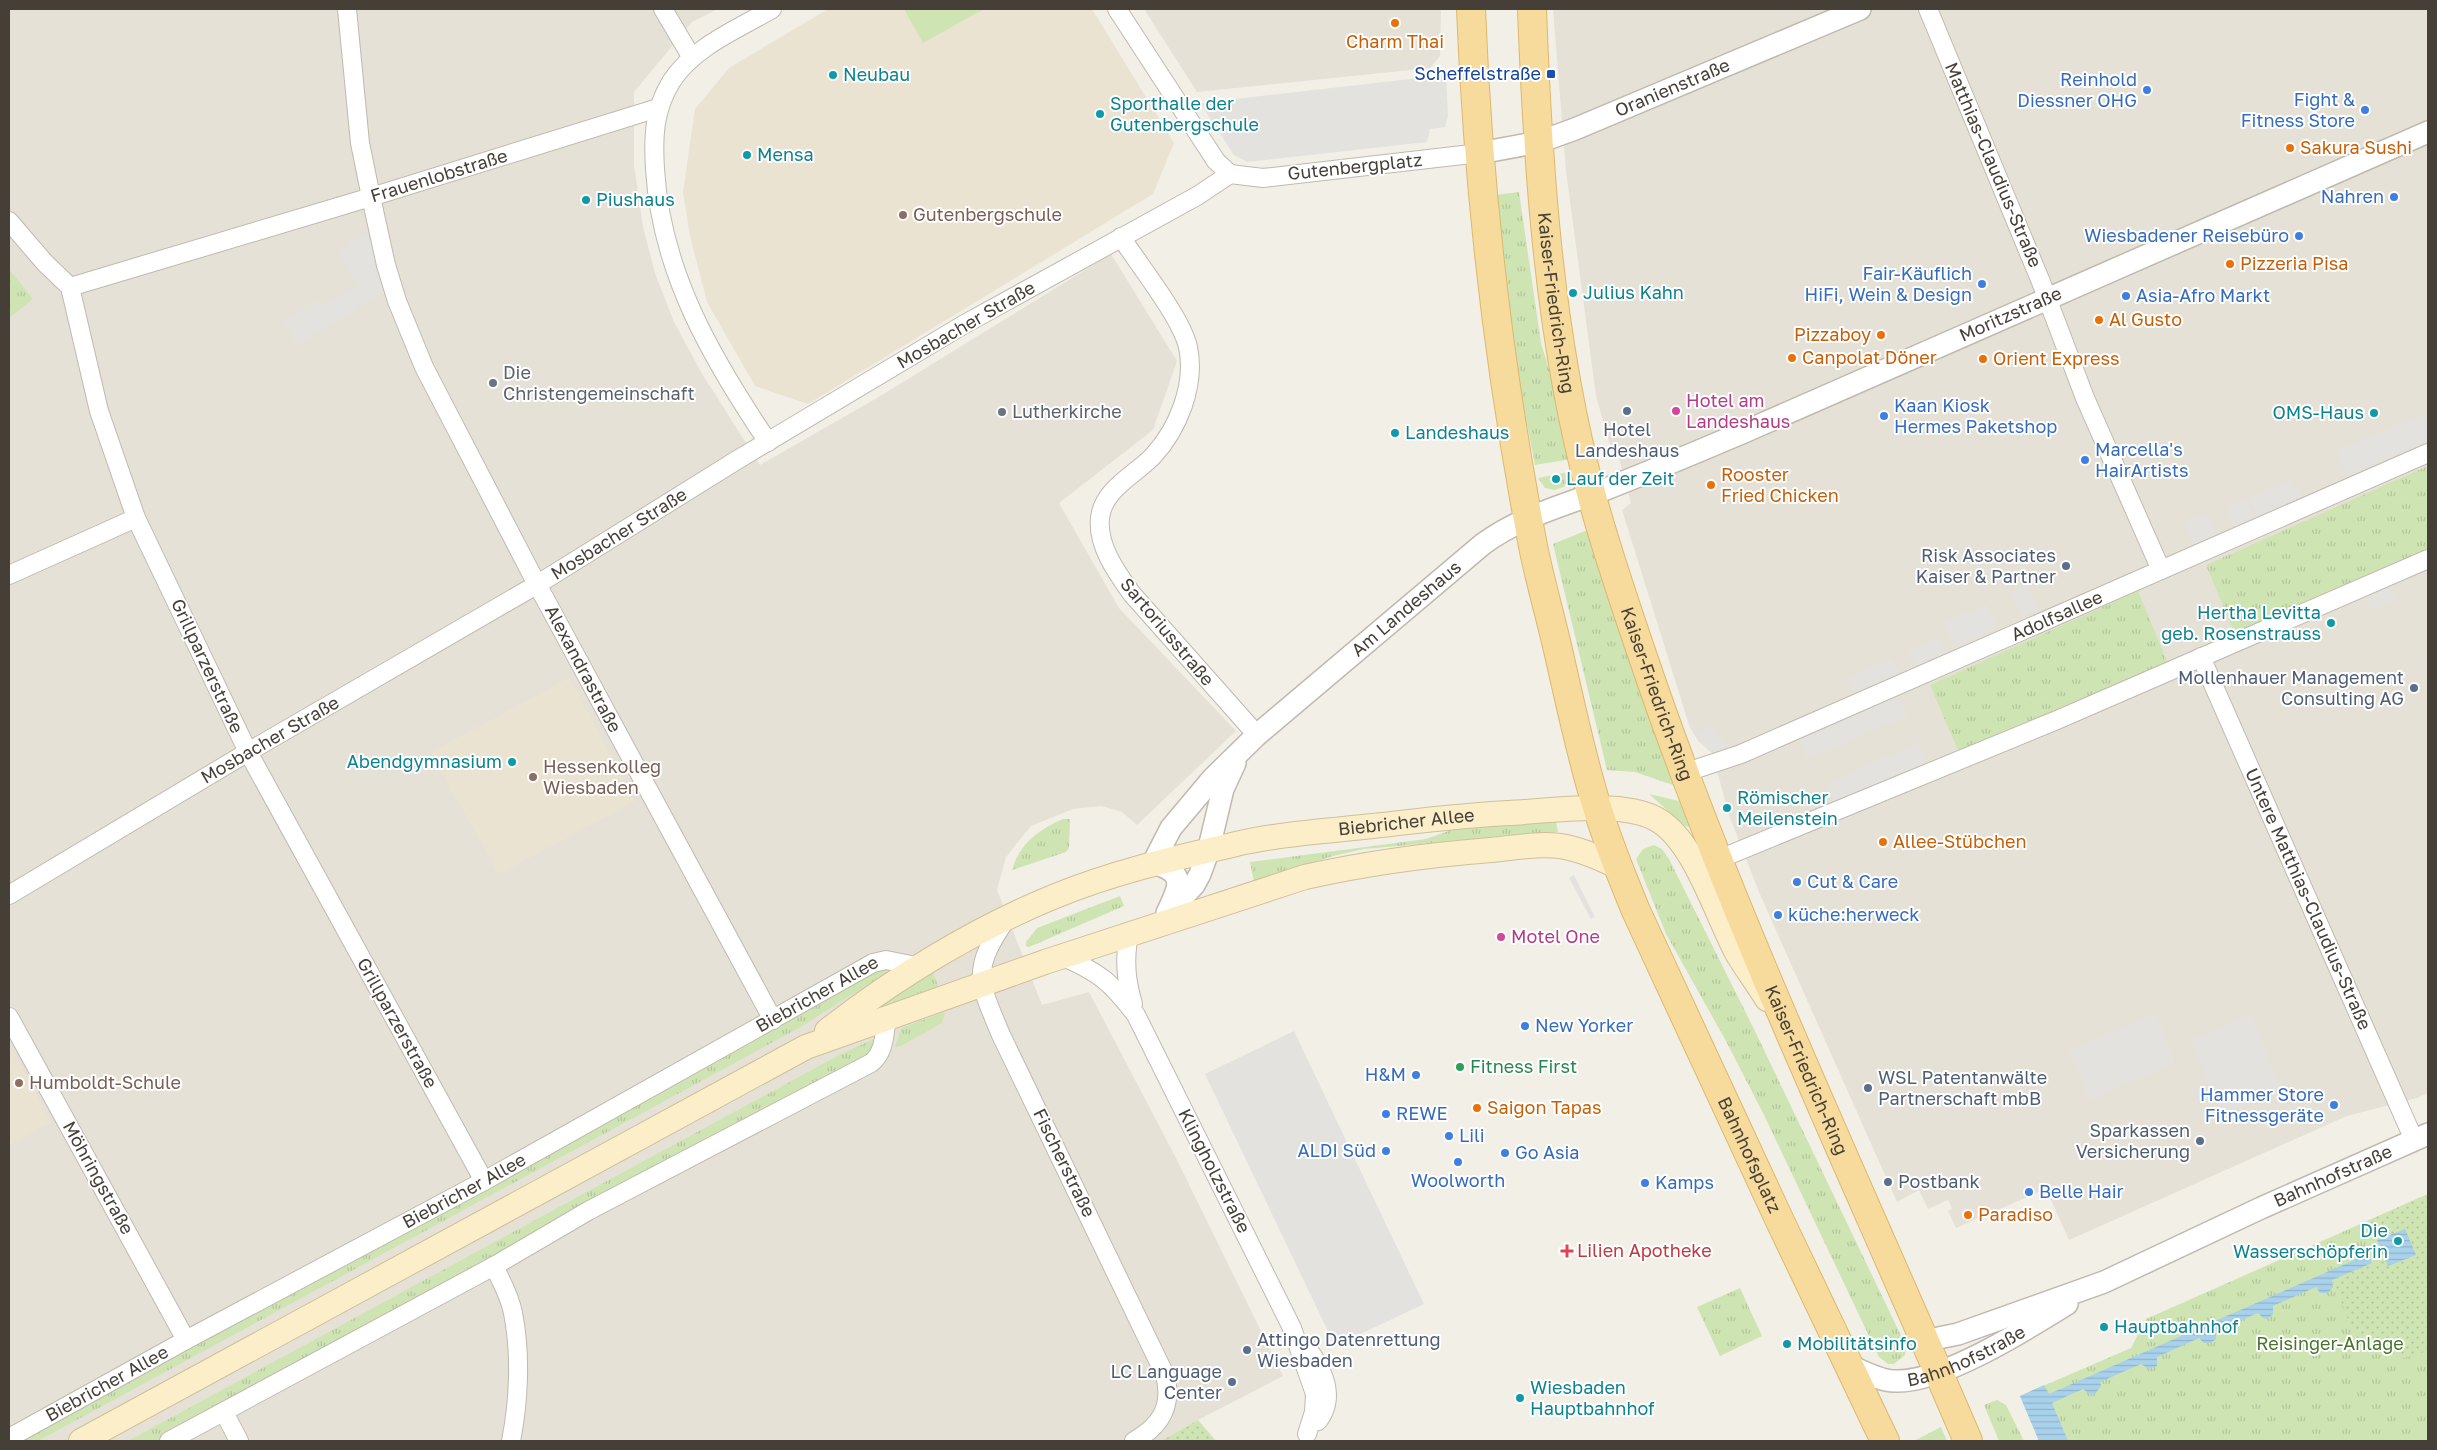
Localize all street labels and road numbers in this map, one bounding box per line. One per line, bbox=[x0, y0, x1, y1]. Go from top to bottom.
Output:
street label: Oranienstraße bbox=[1611, 53, 1733, 121]
street label: Matthias-Claudius-Straße bbox=[1941, 59, 2047, 270]
street label: Frauenlobstraße bbox=[367, 144, 510, 206]
street label: Gutenbergplatz bbox=[1286, 148, 1423, 184]
street label: Kaiser-Friedrich-Ring bbox=[1534, 211, 1580, 395]
street label: Mosbacher Straße bbox=[892, 276, 1039, 373]
street label: Moritzstraße bbox=[1956, 281, 2065, 346]
street label: Mosbacher Straße bbox=[546, 482, 691, 584]
street label: Am Landeshaus bbox=[1346, 555, 1465, 660]
street label: Sartoriusstraße bbox=[1116, 573, 1219, 690]
street label: Adolfsallee bbox=[2008, 585, 2106, 645]
street label: Grillparzerstraße bbox=[167, 595, 249, 736]
street label: Alexandrastraße bbox=[541, 601, 627, 736]
street label: Kaiser-Friedrich-Ring bbox=[1617, 604, 1698, 784]
street label: Mosbacher Straße bbox=[196, 691, 343, 788]
street label: Untere Matthias-Claudius-Straße bbox=[2241, 764, 2377, 1033]
street label: Biebricher Allee bbox=[1337, 803, 1475, 839]
street label: Biebricher Allee bbox=[751, 950, 882, 1037]
street label: Grillparzerstraße bbox=[353, 953, 443, 1092]
street label: Kaiser-Friedrich-Ring bbox=[1761, 981, 1854, 1158]
street label: Bahnhofsplatz bbox=[1714, 1093, 1787, 1216]
street label: Fischerstraße bbox=[1029, 1105, 1101, 1220]
street label: Klingholzstraße bbox=[1174, 1105, 1256, 1236]
street label: Möhringstraße bbox=[59, 1117, 139, 1238]
street label: Bahnhofstraße bbox=[2270, 1139, 2395, 1211]
street label: Biebricher Allee bbox=[398, 1148, 529, 1232]
street label: Bahnhofstraße bbox=[1905, 1320, 2029, 1390]
street label: Biebricher Allee bbox=[41, 1340, 172, 1426]

